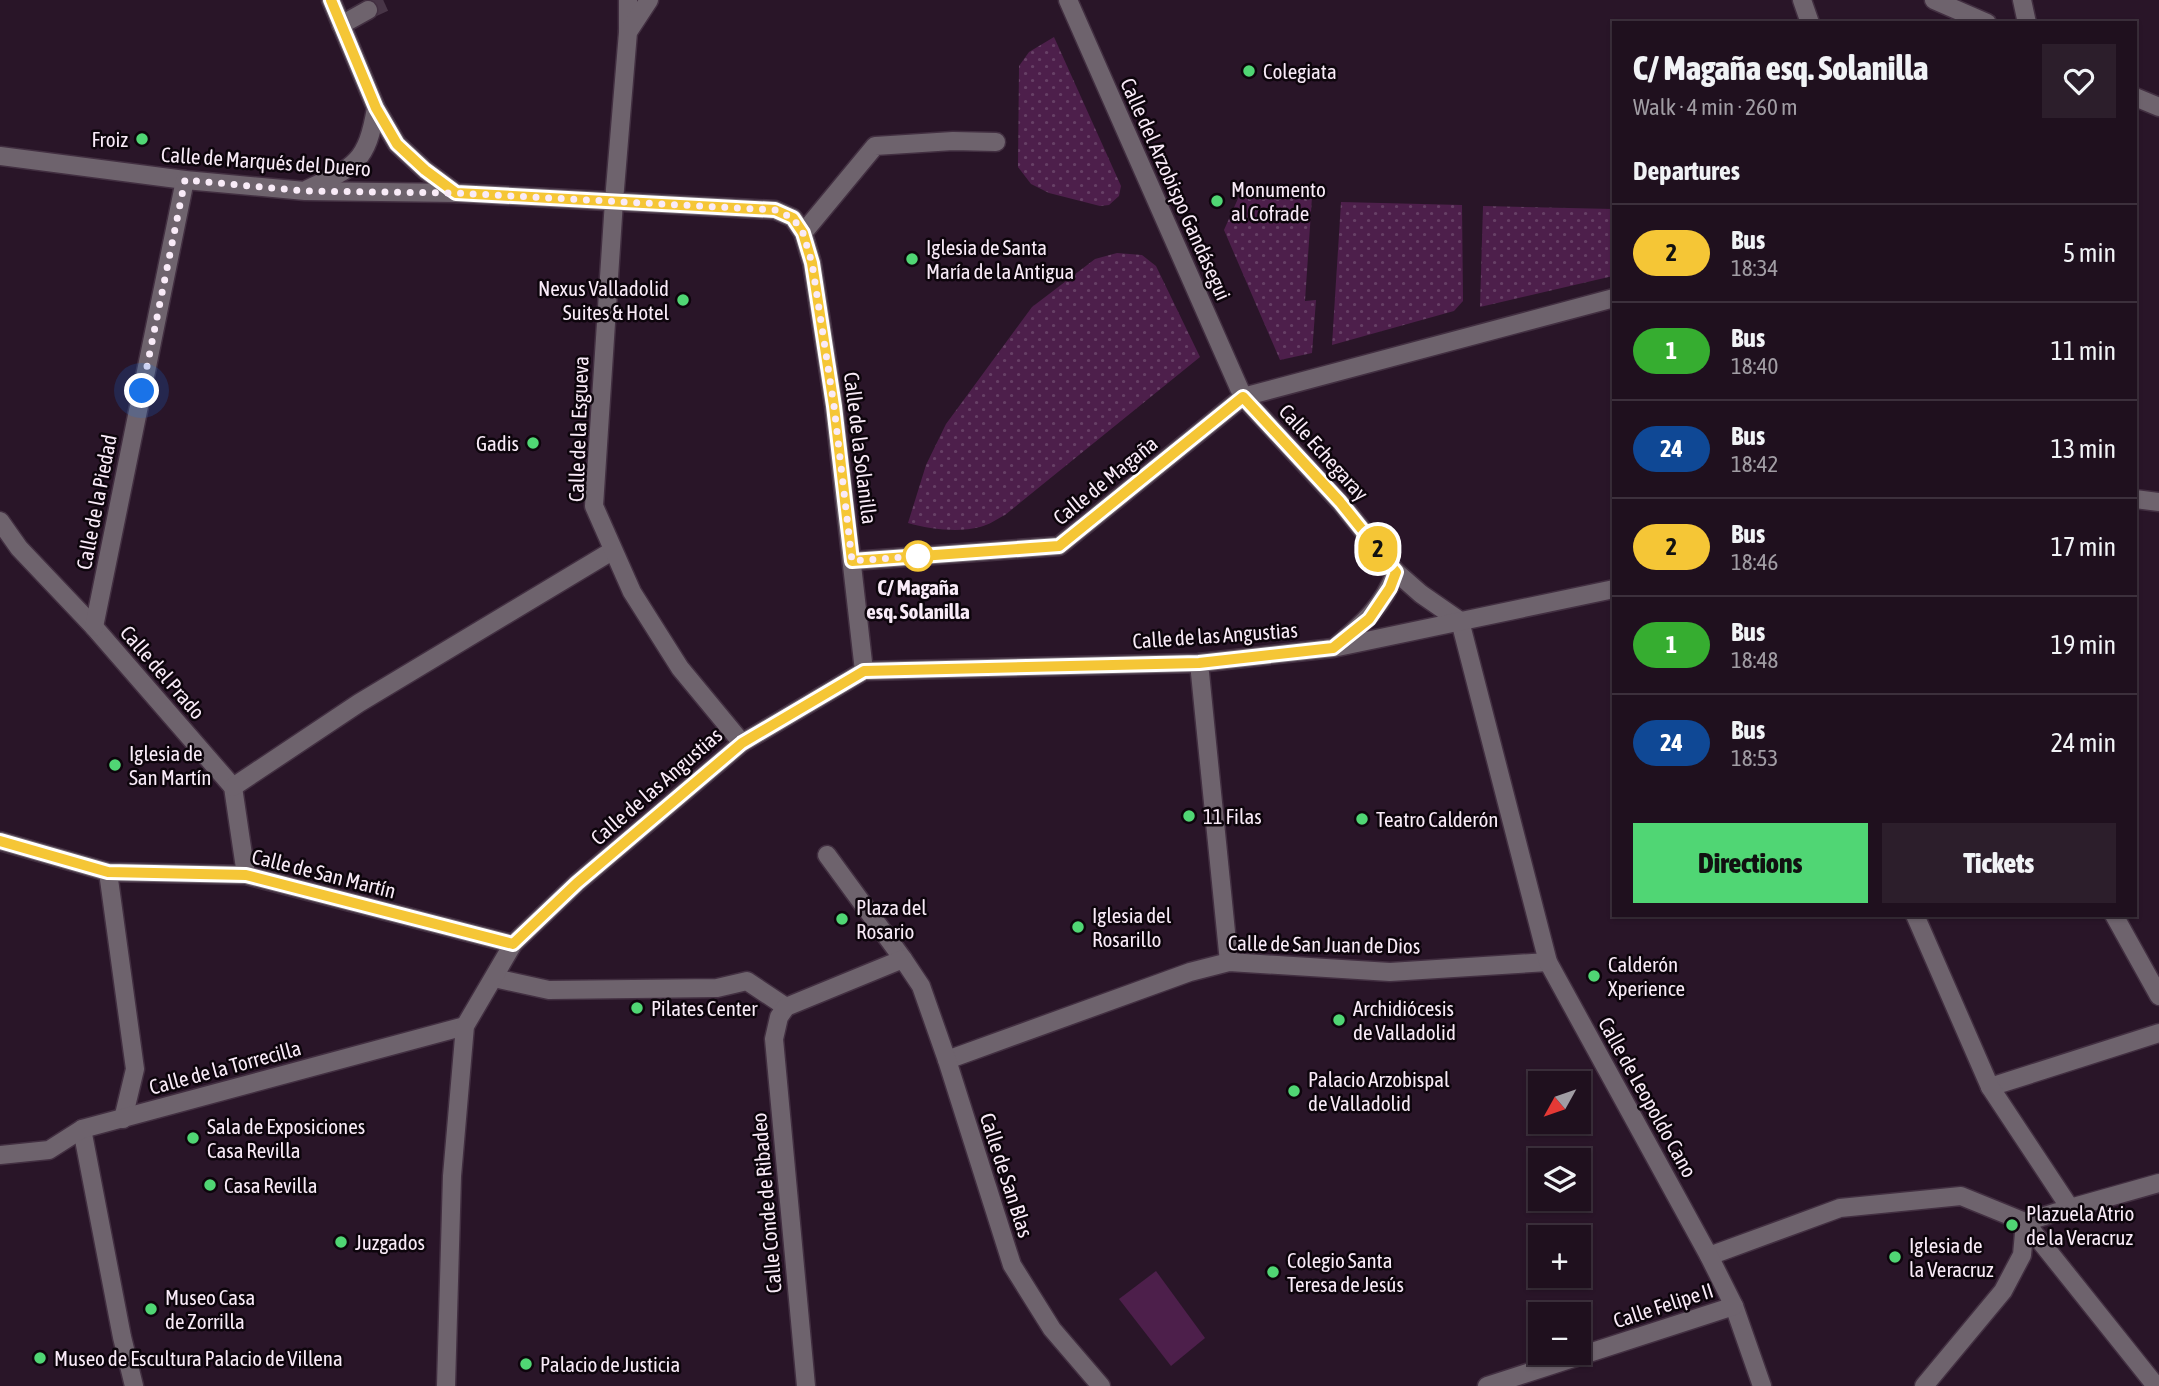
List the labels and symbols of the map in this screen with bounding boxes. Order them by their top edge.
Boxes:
place label: Colegiata [1263,59,1337,83]
marker: Colegiata [1241,63,1257,79]
street label: Calle del Arzobispo Gandásegui [1116,74,1236,304]
place label: Froiz [92,127,128,151]
marker: Froiz [134,131,150,147]
street label: Calle de Marqués del Duero [160,142,372,180]
place label: Monumento al Cofrade [1231,177,1326,225]
marker: Monumento al Cofrade [1209,193,1225,209]
place label: Iglesia de Santa María de la Antigua [926,235,1074,283]
marker: Iglesia de Santa María de la Antigua [904,251,920,267]
place label: Nexus Valladolid Suites & Hotel [538,276,669,324]
marker: Nexus Valladolid Suites & Hotel [675,292,691,308]
street label: Calle de la Esgueva [563,356,593,502]
street label: Calle de la Solanilla [840,371,882,525]
your location [124,373,159,408]
street label: Calle Echegaray [1274,399,1374,505]
place label: Gadis [476,431,519,455]
street label: Calle de Magaña [1048,431,1162,529]
street label: Calle de la Piedad [71,433,121,571]
marker: Gadis [525,435,541,451]
line badge: 2 [1355,526,1401,572]
marker: C/ Magaña esq. Solanilla [903,541,933,571]
place label: C/ Magaña esq. Solanilla [866,575,970,623]
street label: Calle de las Angustias [1132,617,1298,653]
street label: Calle del Prado [116,620,210,724]
street label: Calle de las Angustias [586,723,726,849]
place label: Iglesia de San Martín [129,741,212,789]
marker: Iglesia de San Martín [107,757,123,773]
place label: 11 Filas [1203,804,1262,828]
place label: Teatro Calderón [1376,807,1499,831]
marker: 11 Filas [1181,808,1197,824]
marker: Teatro Calderón [1354,811,1370,827]
street label: Calle de San Martín [250,844,398,902]
place label: Plaza del Rosario [856,895,927,943]
place label: Iglesia del Rosarillo [1092,903,1172,951]
marker: Plaza del Rosario [834,911,850,927]
marker: Iglesia del Rosarillo [1070,919,1086,935]
street label: Calle de San Juan de Dios [1228,930,1420,958]
place label: Calderón Xperience [1608,952,1685,1000]
marker: Calderón Xperience [1586,968,1602,984]
place label: Pilates Center [651,996,758,1020]
place label: Archidiócesis de Valladolid [1353,996,1456,1044]
marker: Pilates Center [629,1000,645,1016]
marker: Archidiócesis de Valladolid [1331,1012,1347,1028]
street label: Calle de Leopoldo Cano [1594,1013,1702,1181]
street label: Calle de la Torrecilla [146,1035,304,1099]
place label: Palacio Arzobispal de Valladolid [1308,1067,1450,1115]
north arrow [1528,1071,1591,1134]
marker: Palacio Arzobispal de Valladolid [1286,1083,1302,1099]
street label: Calle de San Blas [976,1110,1038,1240]
street label: Calle Conde de Ribadeo [746,1112,786,1294]
place label: Sala de Exposiciones Casa Revilla [207,1114,365,1162]
marker: Sala de Exposiciones Casa Revilla [185,1130,201,1146]
place label: Casa Revilla [224,1173,317,1197]
marker: Casa Revilla [202,1177,218,1193]
place label: Plazuela Atrio de la Veracruz [2026,1201,2134,1249]
marker: Plazuela Atrio de la Veracruz [2004,1217,2020,1233]
place label: Juzgados [355,1230,425,1254]
place label: Iglesia de la Veracruz [1909,1233,1994,1281]
marker: Juzgados [333,1234,349,1250]
place label: Colegio Santa Teresa de Jesús [1287,1248,1404,1296]
marker: Iglesia de la Veracruz [1887,1249,1903,1265]
marker: Colegio Santa Teresa de Jesús [1265,1264,1281,1280]
street label: Calle Felipe II [1610,1278,1716,1332]
place label: Museo Casa de Zorrilla [165,1285,255,1333]
marker: Museo Casa de Zorrilla [143,1301,159,1317]
place label: Museo de Escultura Palacio de Villena [54,1346,343,1370]
marker: Museo de Escultura Palacio de Villena [32,1350,48,1366]
place label: Palacio de Justicia [540,1352,680,1376]
marker: Palacio de Justicia [518,1356,534,1372]

